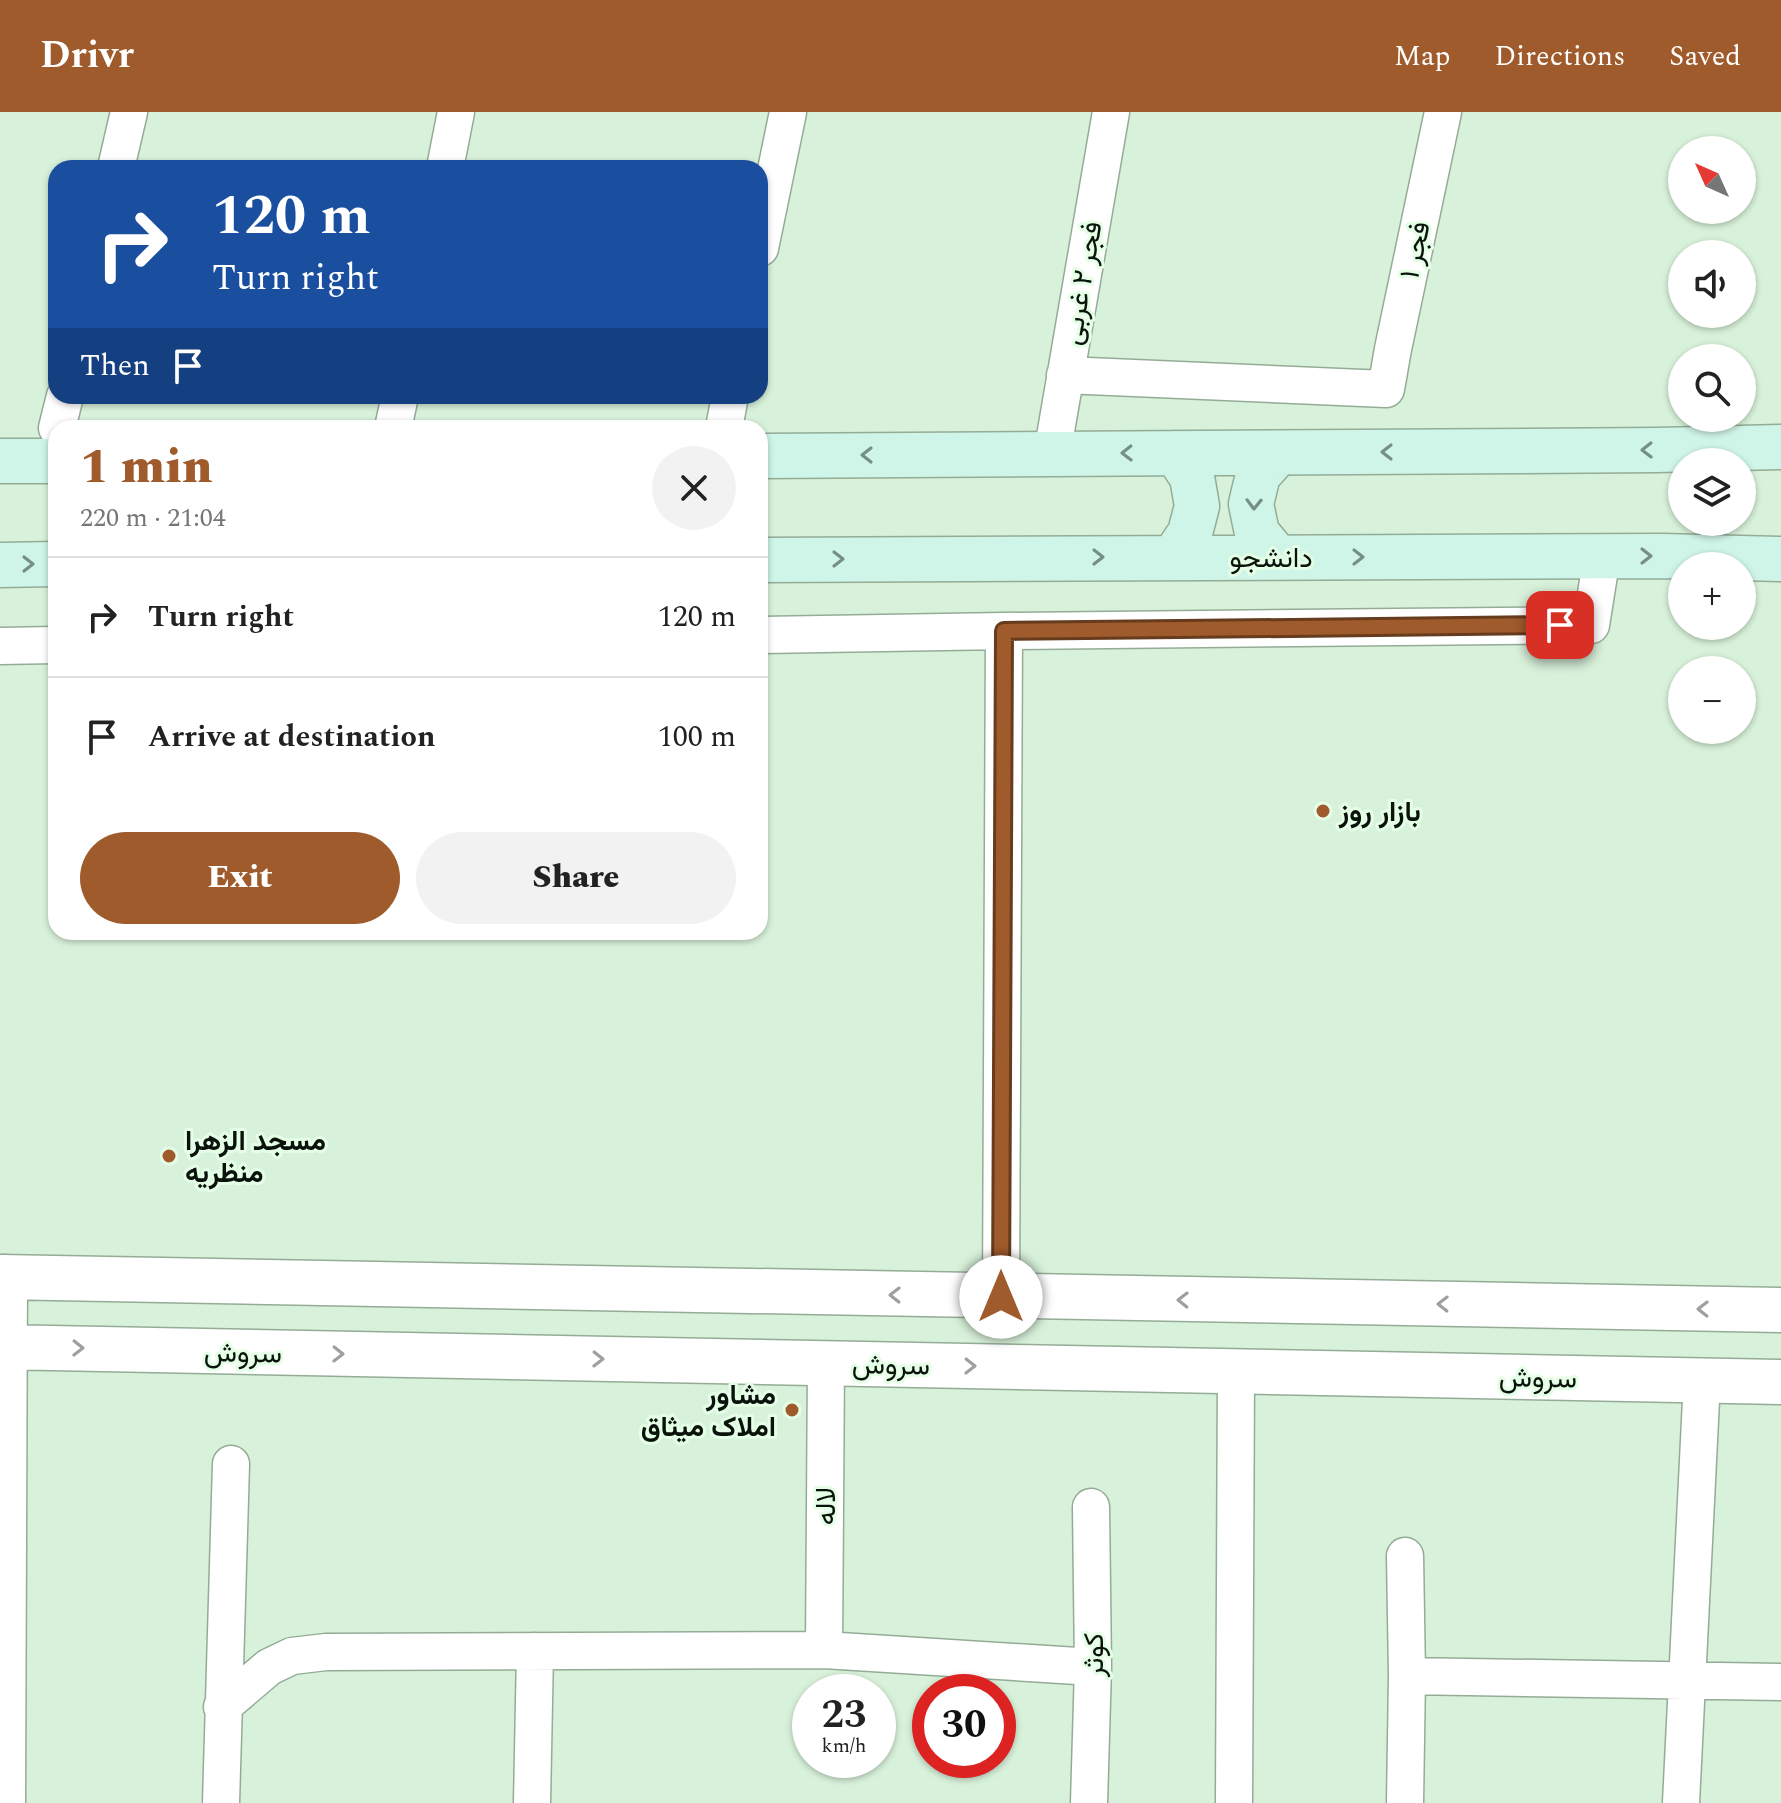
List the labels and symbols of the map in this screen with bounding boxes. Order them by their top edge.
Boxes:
north arrow [1668,136,1756,224]
street label: فجر ۲ غربی [1050,218,1115,349]
street label: فجر ۱ [1388,218,1443,283]
one-way arrow [1640,441,1653,459]
one-way arrow [1380,443,1393,461]
one-way arrow [1120,444,1133,462]
one-way arrow [860,446,873,464]
one-way arrow [1246,499,1263,511]
street label: دانشجو [1229,537,1313,580]
one-way arrow [1640,547,1653,565]
one-way arrow [1352,548,1365,565]
one-way arrow [1092,549,1105,566]
one-way arrow [832,550,845,568]
one-way arrow [22,556,35,573]
pin [1526,591,1594,659]
place label: بازار روز [1338,791,1421,834]
marker: بازار روز [1314,802,1332,820]
place label: مسجد الزهرا منظریه [185,1120,326,1195]
marker: مسجد الزهرا منظریه [160,1147,178,1165]
position arrow [959,1255,1043,1339]
one-way arrow [888,1286,901,1304]
one-way arrow [1176,1291,1189,1309]
one-way arrow [1436,1295,1449,1313]
one-way arrow [1696,1300,1709,1317]
street label: سروش [204,1331,282,1376]
one-way arrow [72,1340,85,1357]
street label: سروش [852,1343,930,1388]
one-way arrow [332,1345,345,1362]
one-way arrow [592,1350,605,1367]
street label: سروش [1499,1356,1577,1401]
one-way arrow [964,1357,977,1374]
place label: مشاور املاک میثاق [641,1374,776,1449]
marker: مشاور املاک میثاق [783,1401,801,1419]
street label: لاله [805,1487,848,1525]
street label: کوثر [1073,1633,1116,1678]
speed limit sign: 30 [912,1674,1016,1778]

